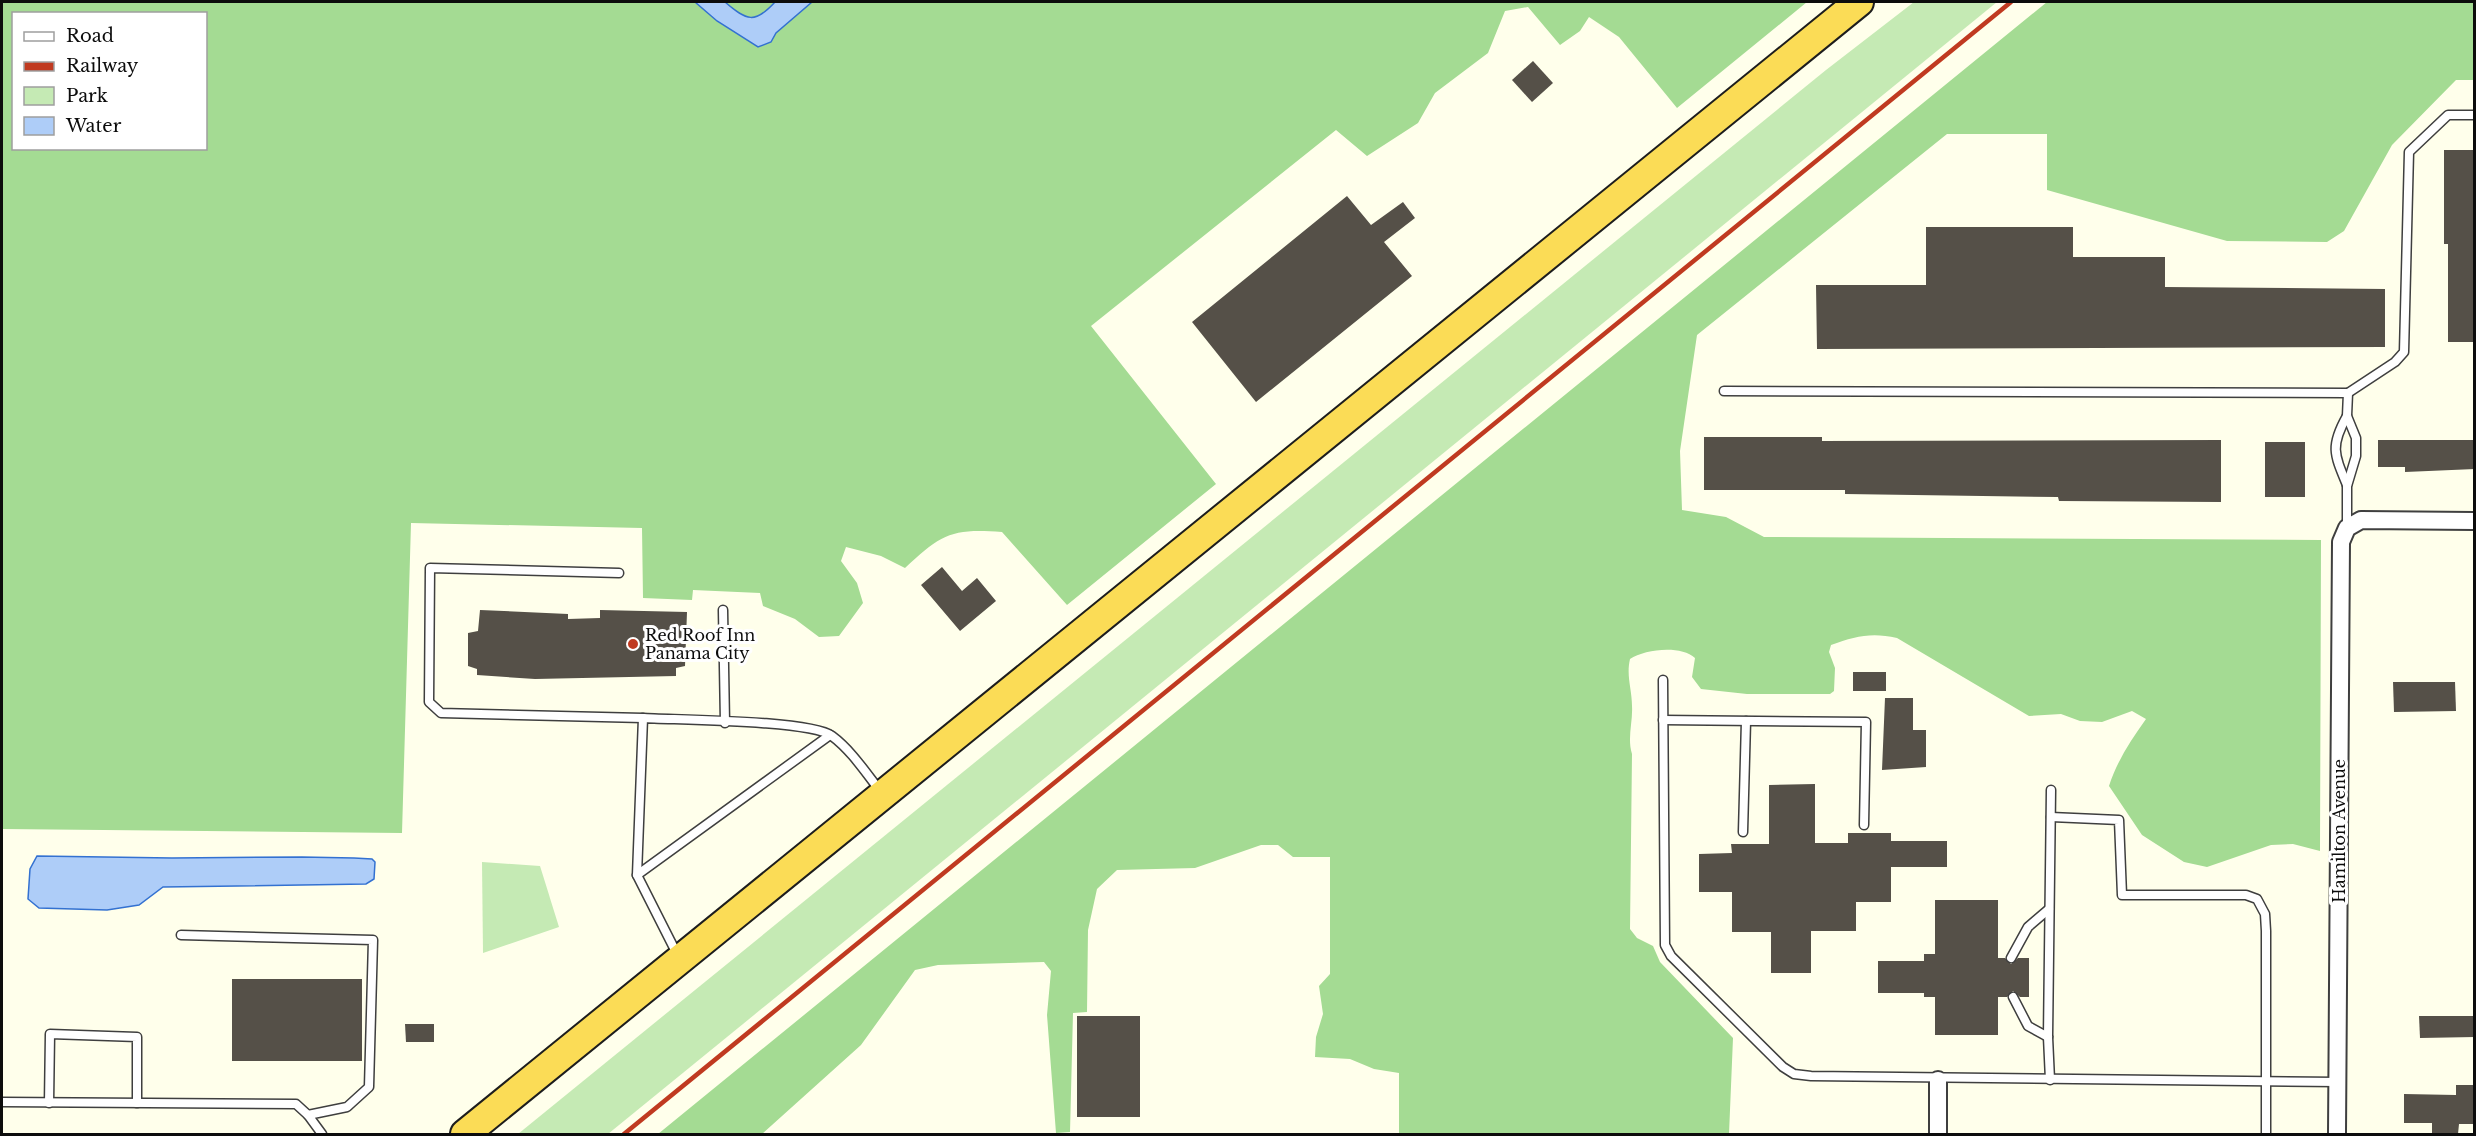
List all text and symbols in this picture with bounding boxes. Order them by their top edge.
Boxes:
legend [12,12,207,150]
text: Road [66,25,114,47]
text: Railway [66,55,139,77]
text: Park [66,85,108,107]
text: Water [65,115,122,137]
place label: Red Roof Inn Panama City [645,625,755,663]
marker: Red Roof Inn Panama City [626,637,640,651]
street label: Hamilton Avenue [2329,759,2349,903]

